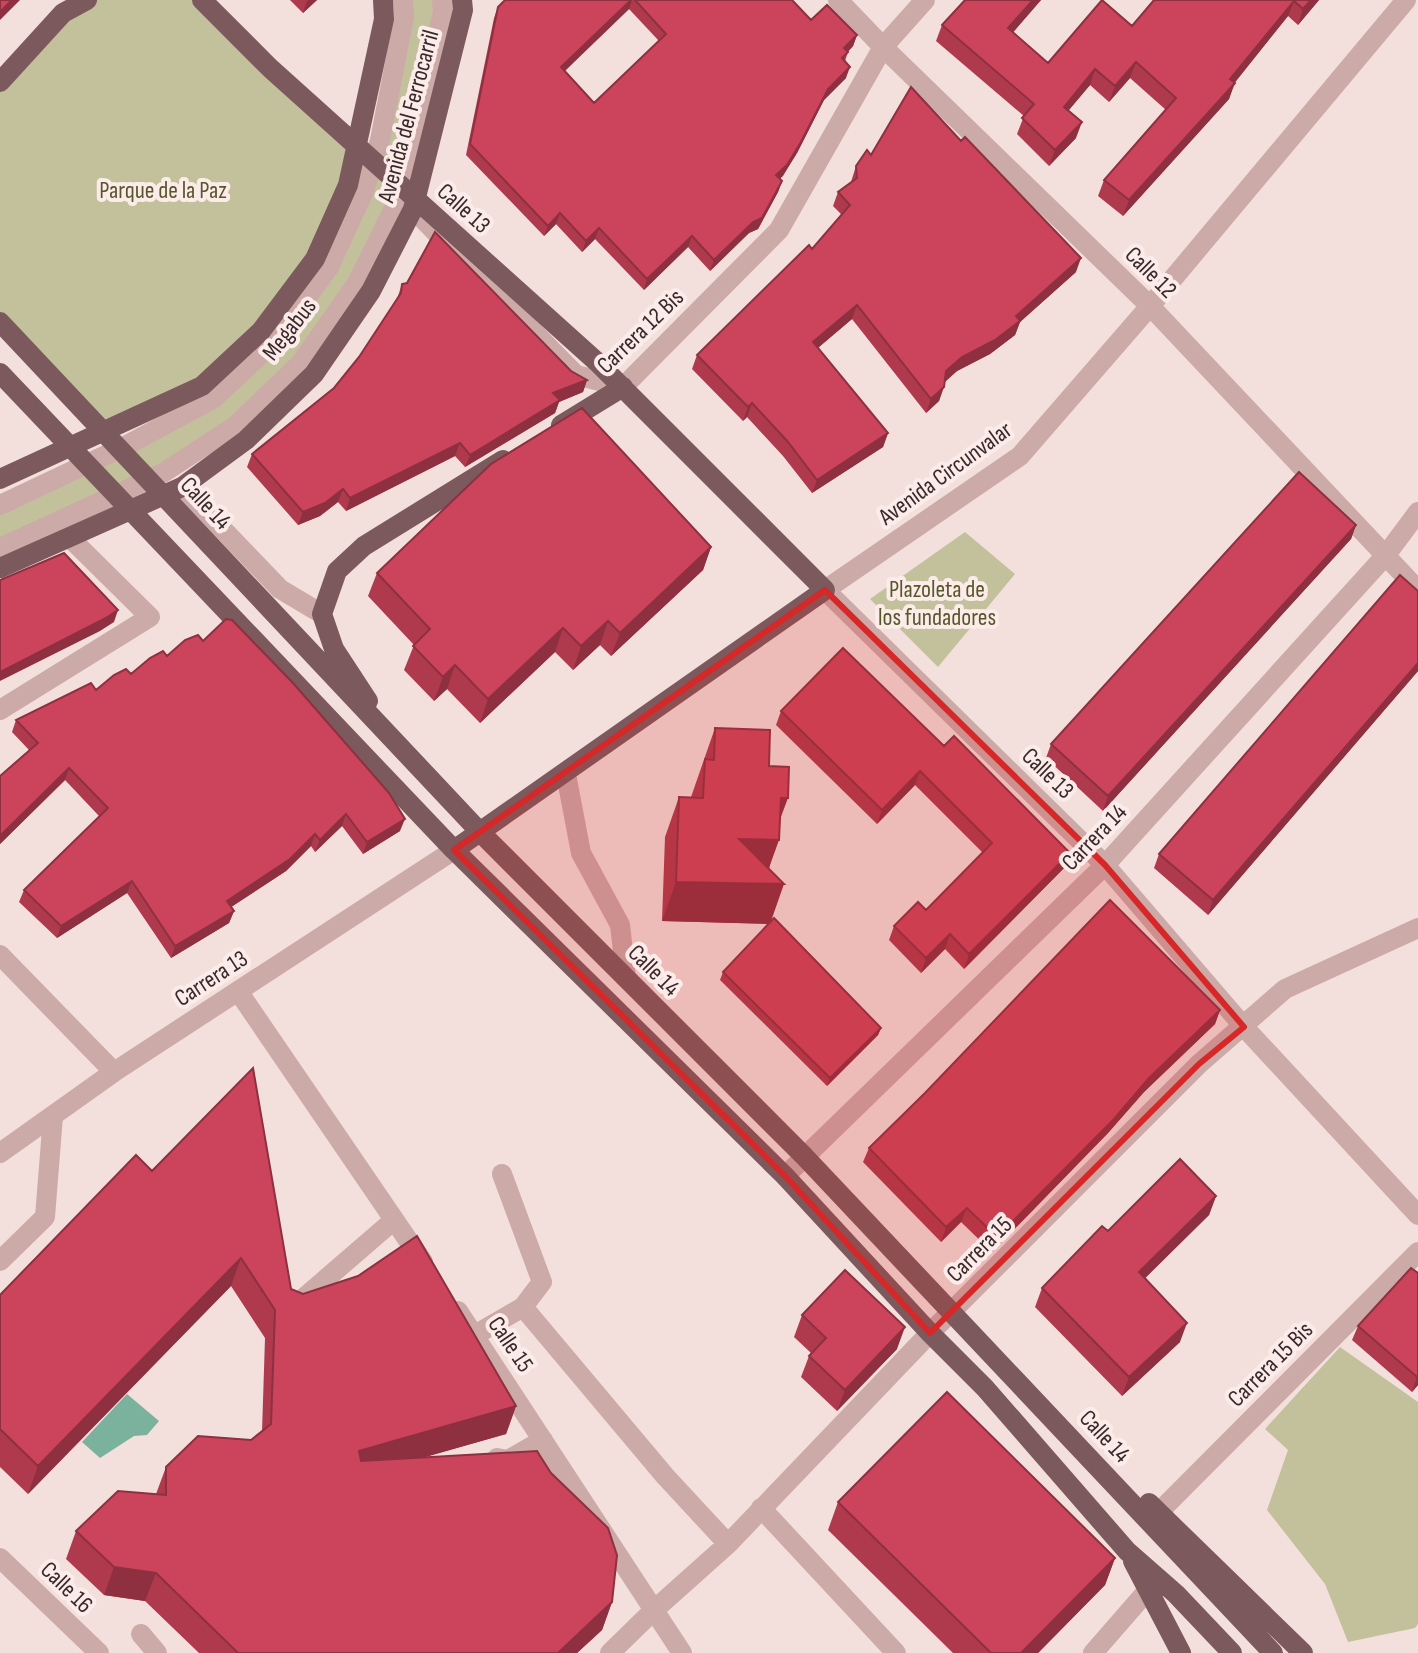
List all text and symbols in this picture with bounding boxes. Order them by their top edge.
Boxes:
street label: Avenida del Ferrocarril [371,27,445,207]
park label: Parque de la Paz [99,176,227,205]
street label: Calle 13 [431,177,496,240]
street label: Calle 12 [1119,240,1183,304]
street label: Carrera 12 Bis [591,283,690,380]
street label: Megabus [256,292,323,366]
street label: Avenida Circunvalar [872,415,1018,532]
street label: Calle 14 [174,471,237,536]
park label: Plazoleta de los fundadores [878,575,996,632]
street label: Calle 13 [1016,742,1080,805]
street label: Carrera 14 [1056,798,1133,877]
street label: Calle 14 [622,938,686,1002]
street label: Carrera 13 [169,944,253,1013]
street label: Carrera 15 [940,1210,1018,1288]
street label: Calle 15 [482,1311,540,1378]
street label: Carrera 15 Bis [1222,1316,1319,1413]
street label: Calle 14 [1073,1404,1136,1469]
street label: Calle 16 [34,1555,99,1619]

